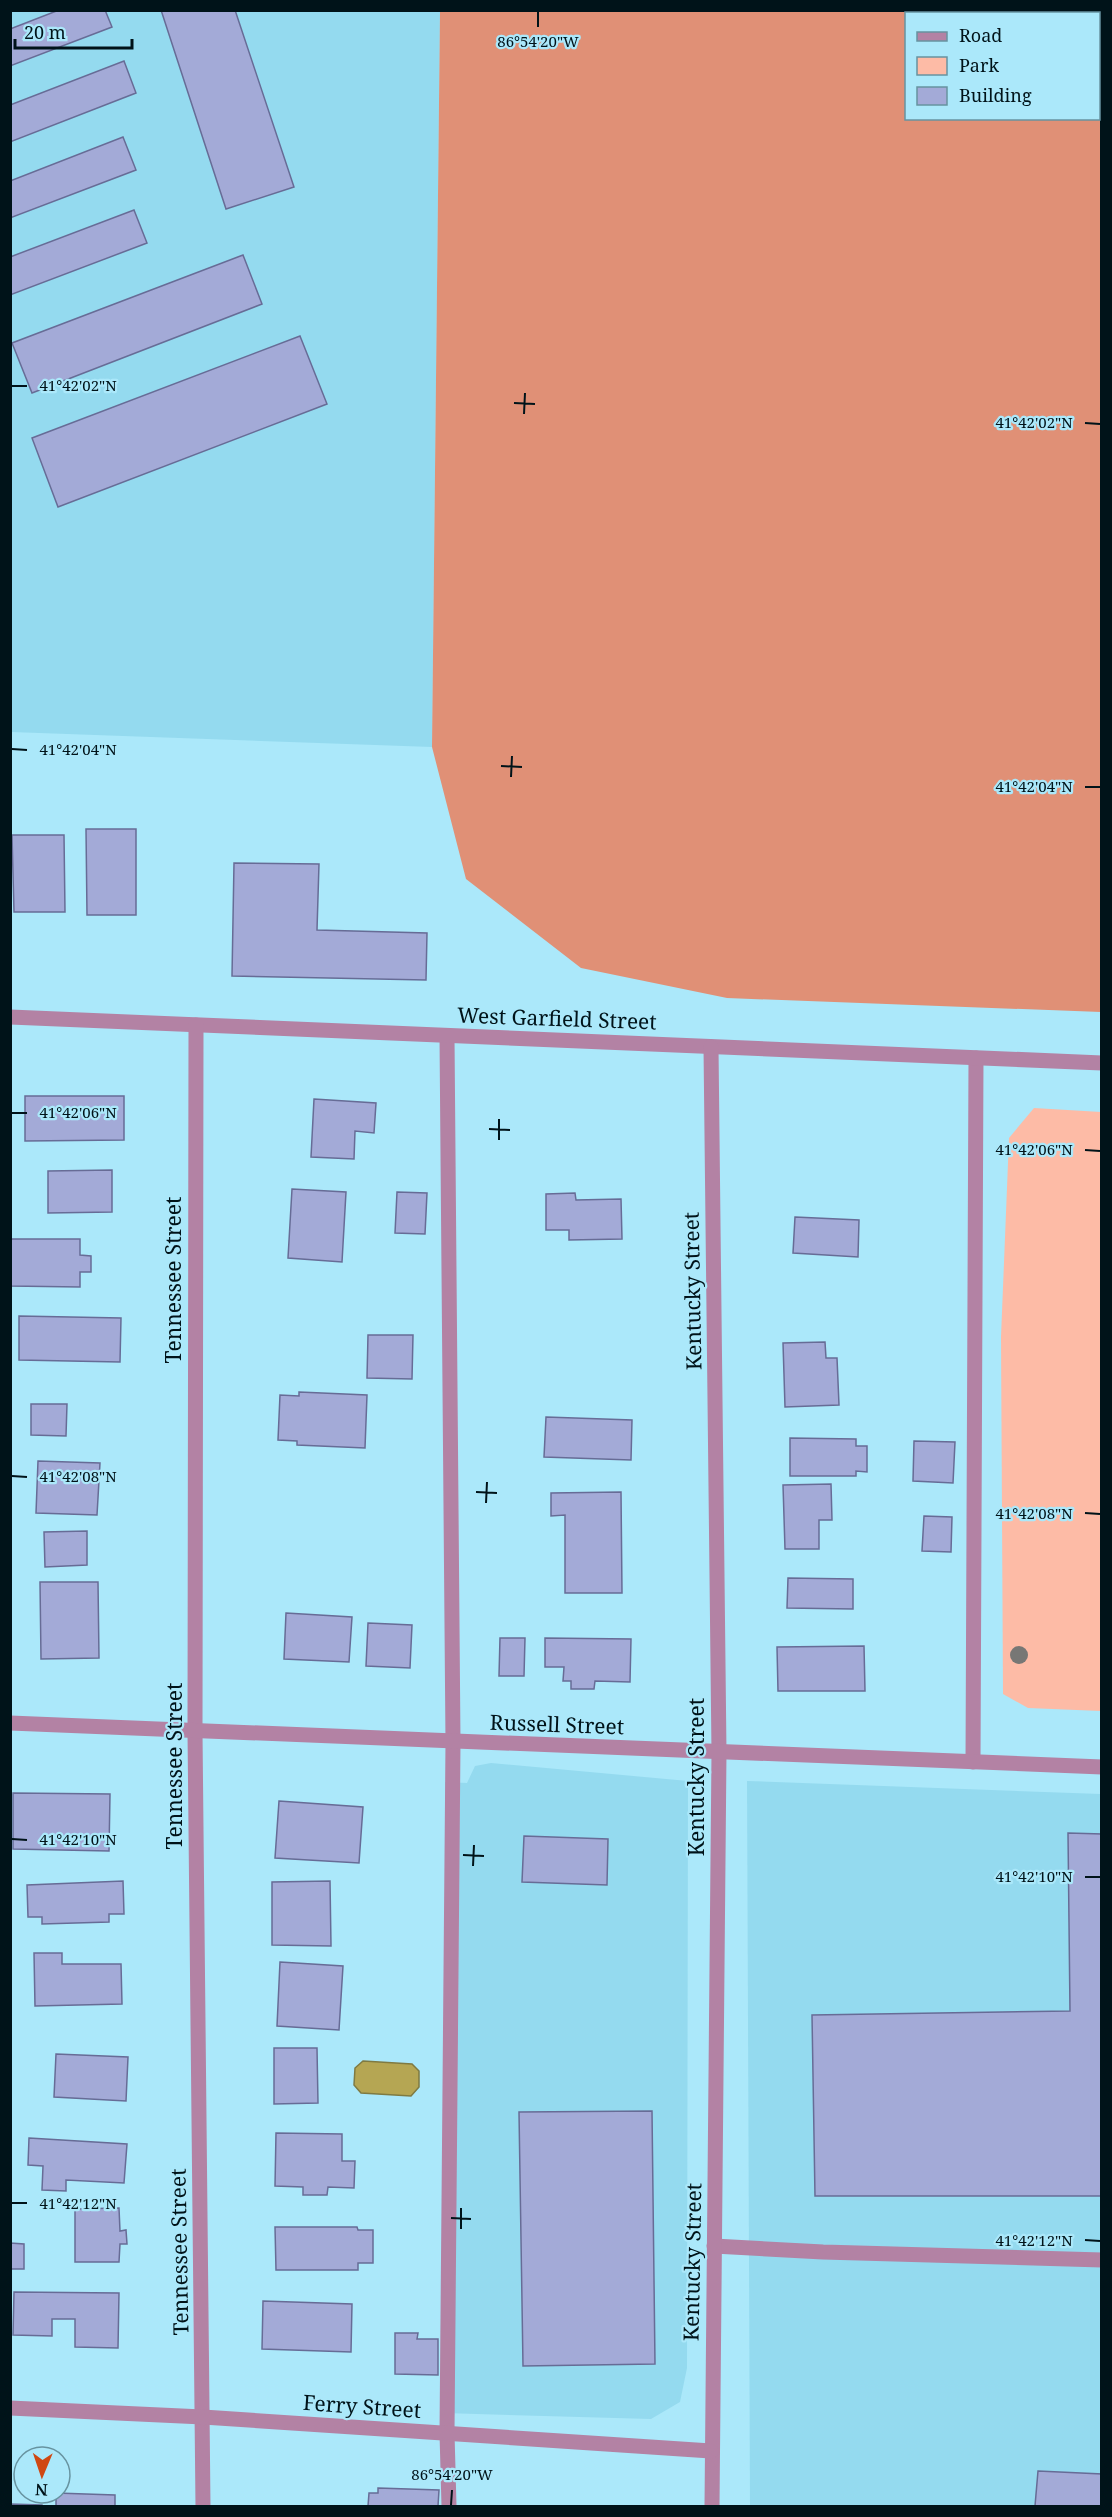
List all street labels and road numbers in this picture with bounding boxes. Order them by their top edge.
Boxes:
street label: West Garfield Street [457,1001,657,1035]
street label: Tennessee Street [159,1197,187,1363]
street label: Kentucky Street [677,1212,707,1370]
street label: Tennessee Street [160,1683,188,1849]
street label: Kentucky Street [682,1698,710,1856]
street label: Russell Street [489,1708,625,1740]
street label: Tennessee Street [164,2168,194,2336]
street label: Kentucky Street [677,2183,707,2341]
street label: Ferry Street [302,2388,422,2424]

